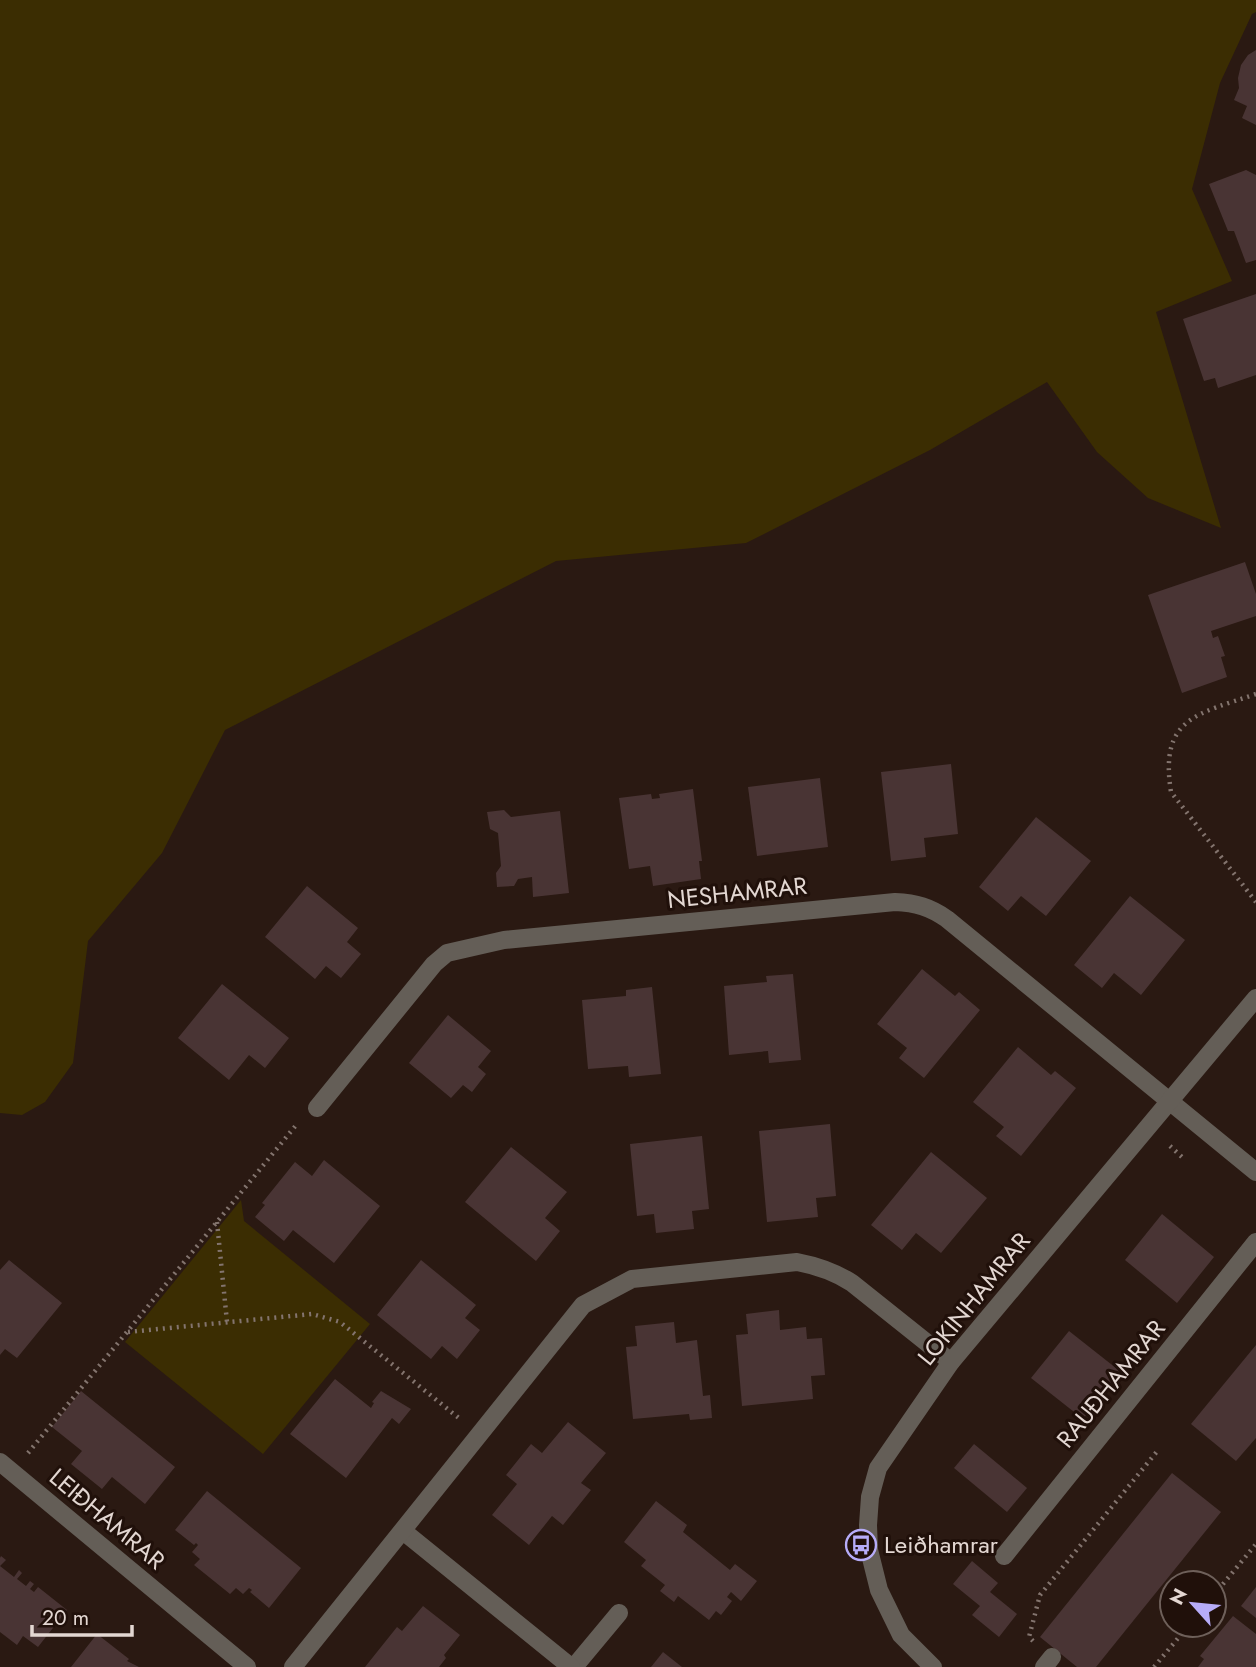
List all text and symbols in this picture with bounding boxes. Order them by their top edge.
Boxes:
street label: NESHAMRAR [665,868,809,917]
street label: LOKINHAMRAR [909,1224,1039,1373]
street label: RAUÐHAMRAR [1048,1312,1174,1455]
street label: LEIÐHAMRAR [42,1460,173,1578]
place label: Leiðhamrar [884,1527,999,1562]
bus stop icon: Leiðhamrar [844,1528,878,1562]
north arrow [1158,1569,1228,1639]
text: N [1163,1584,1194,1609]
scale bar [32,1594,131,1638]
text: 20 m [42,1603,89,1633]

